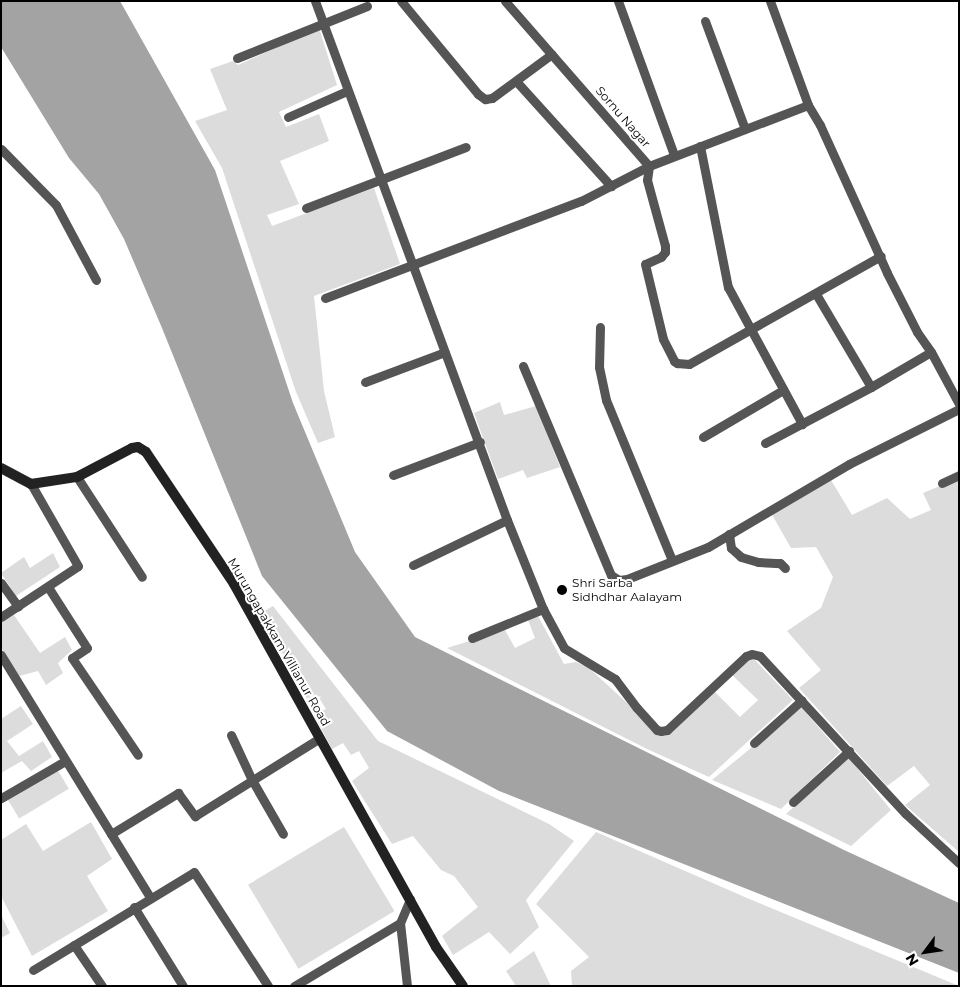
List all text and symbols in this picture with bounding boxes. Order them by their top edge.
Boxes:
street label: Sornu Nagar [593,84,653,150]
street label: Murungapakkam Villianur Road [225,555,333,729]
place label: Shri Sarba Sidhdhar Aalayam [572,576,682,604]
marker: Shri Sarba Sidhdhar Aalayam [556,584,568,596]
north arrow [900,927,950,977]
text: N [902,950,923,969]

